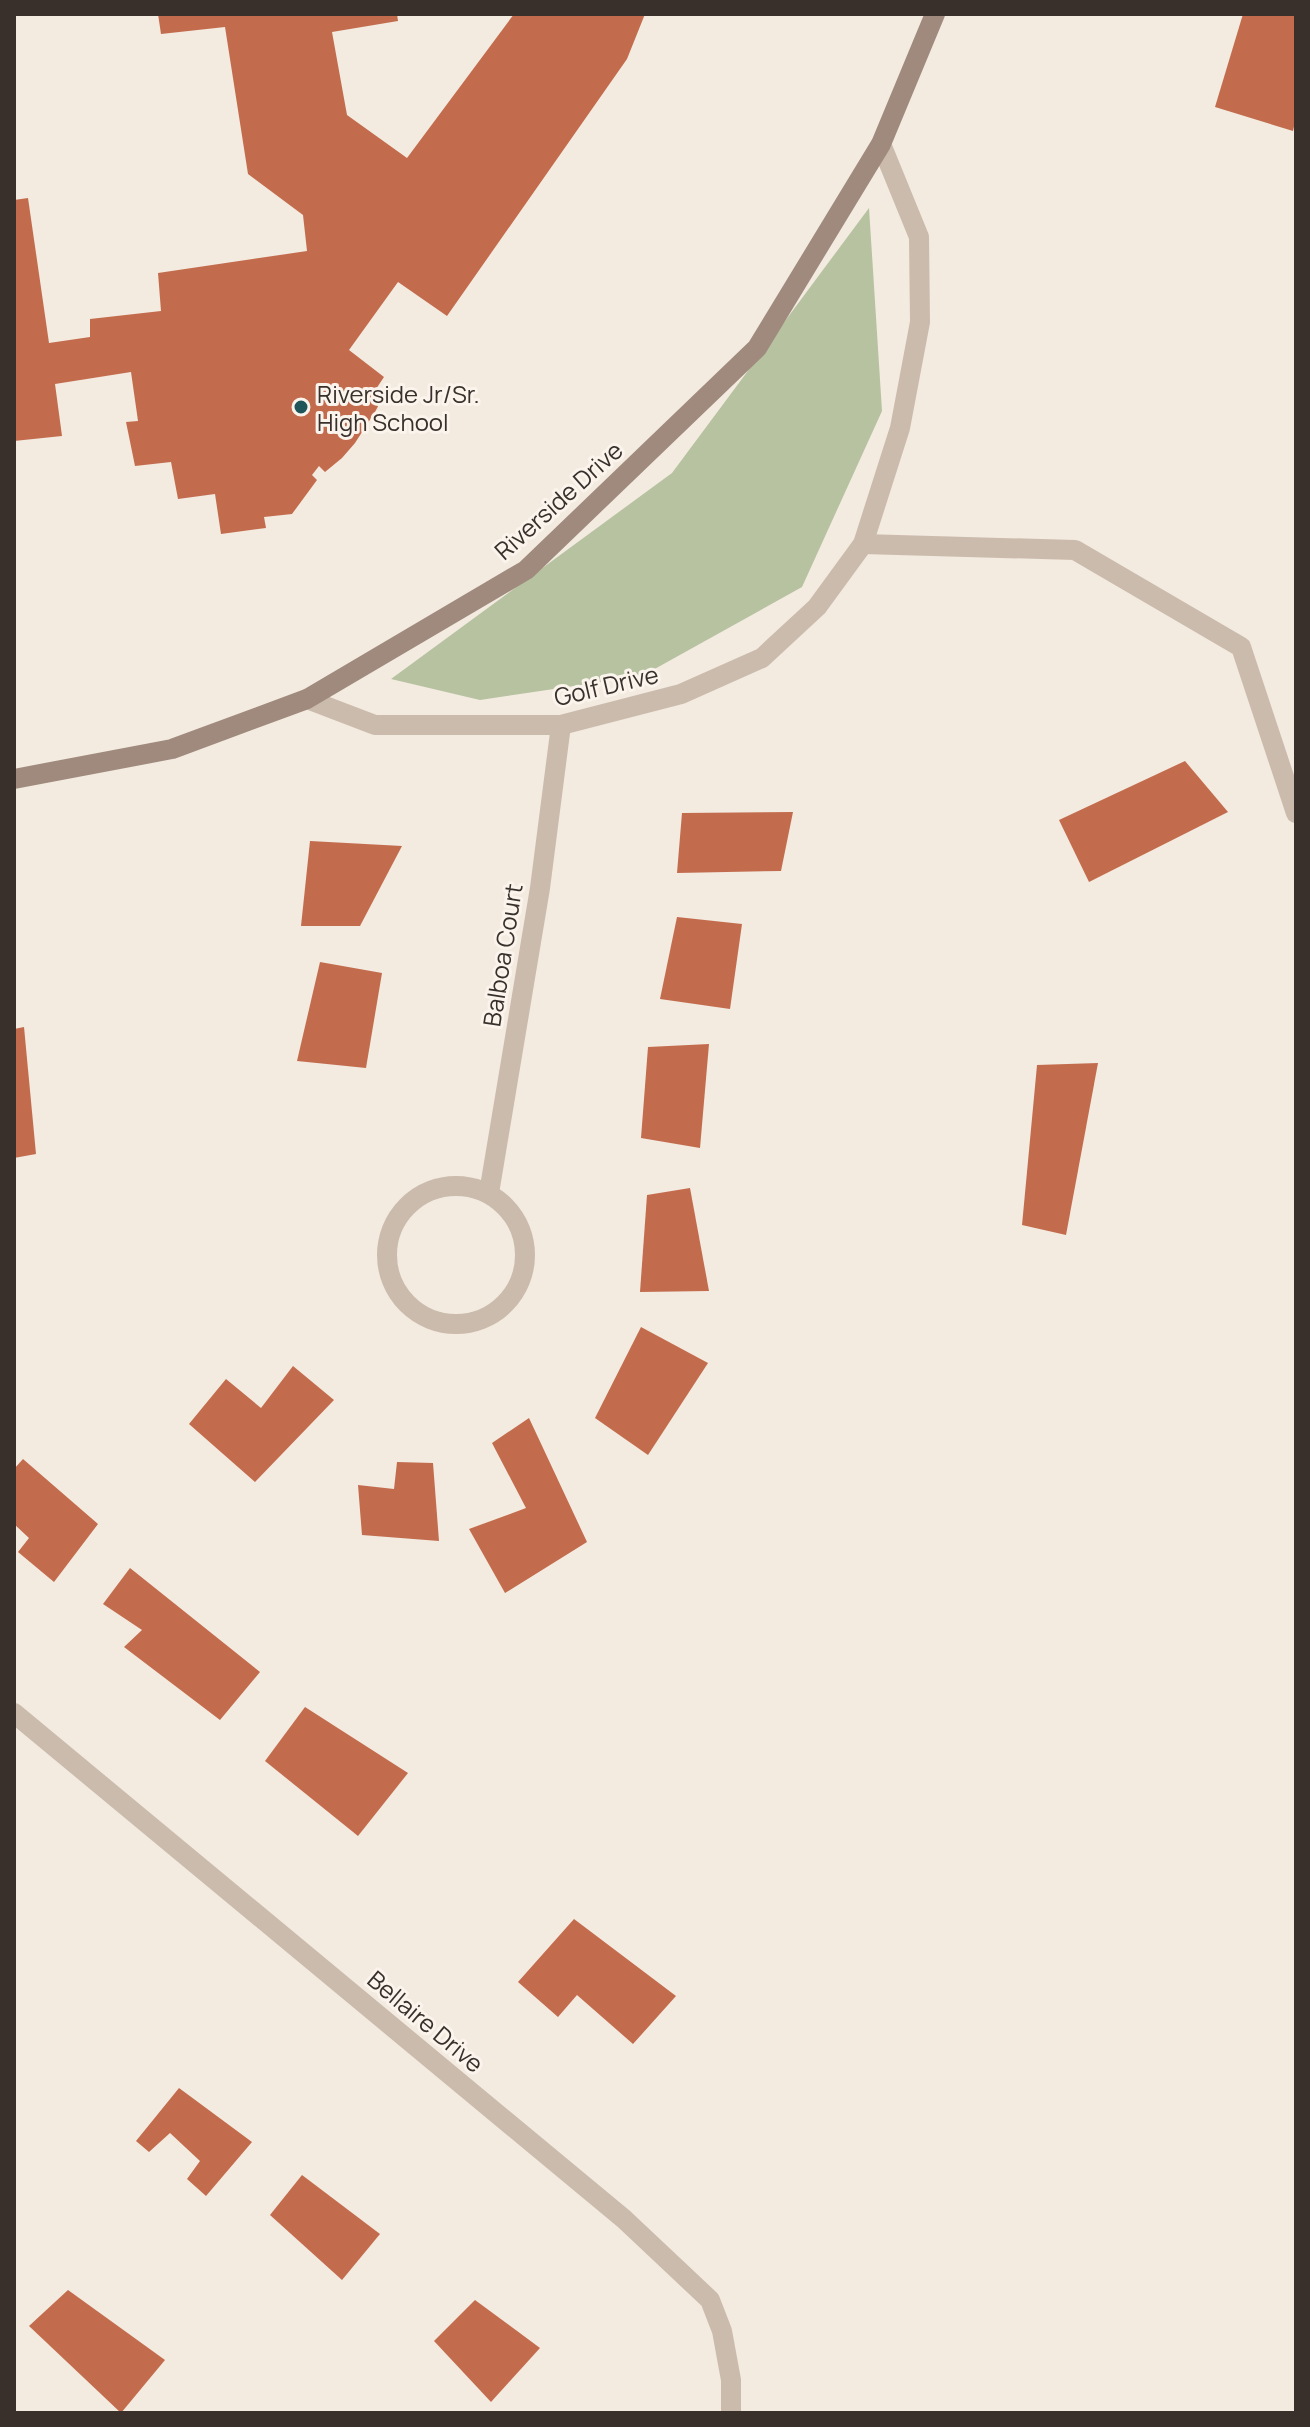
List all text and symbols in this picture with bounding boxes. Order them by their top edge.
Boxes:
place label: Riverside Jr/Sr. High School [317,377,480,438]
marker: Riverside Jr/Sr. High School [292,398,310,416]
street label: Riverside Drive [487,434,629,566]
street label: Golf Drive [551,657,661,713]
street label: Balboa Court [474,881,530,1029]
street label: Bellaire Drive [361,1963,491,2079]

